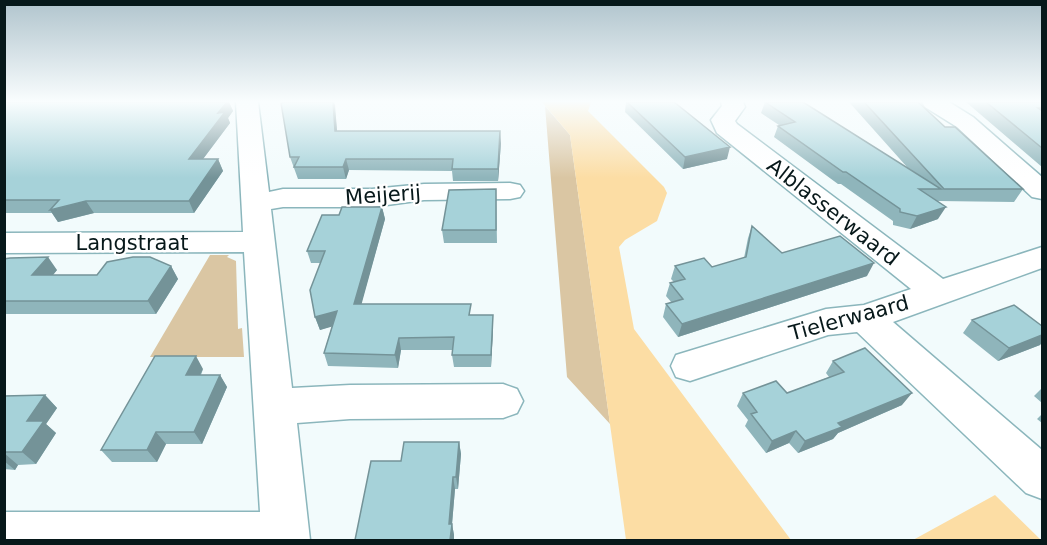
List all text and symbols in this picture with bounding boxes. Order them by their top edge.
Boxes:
street label: Alblasserwaard [762,153,904,271]
street label: Meijerij [344,180,422,210]
street label: Langstraat [76,231,189,255]
street label: Tielerwaard [786,291,911,346]

